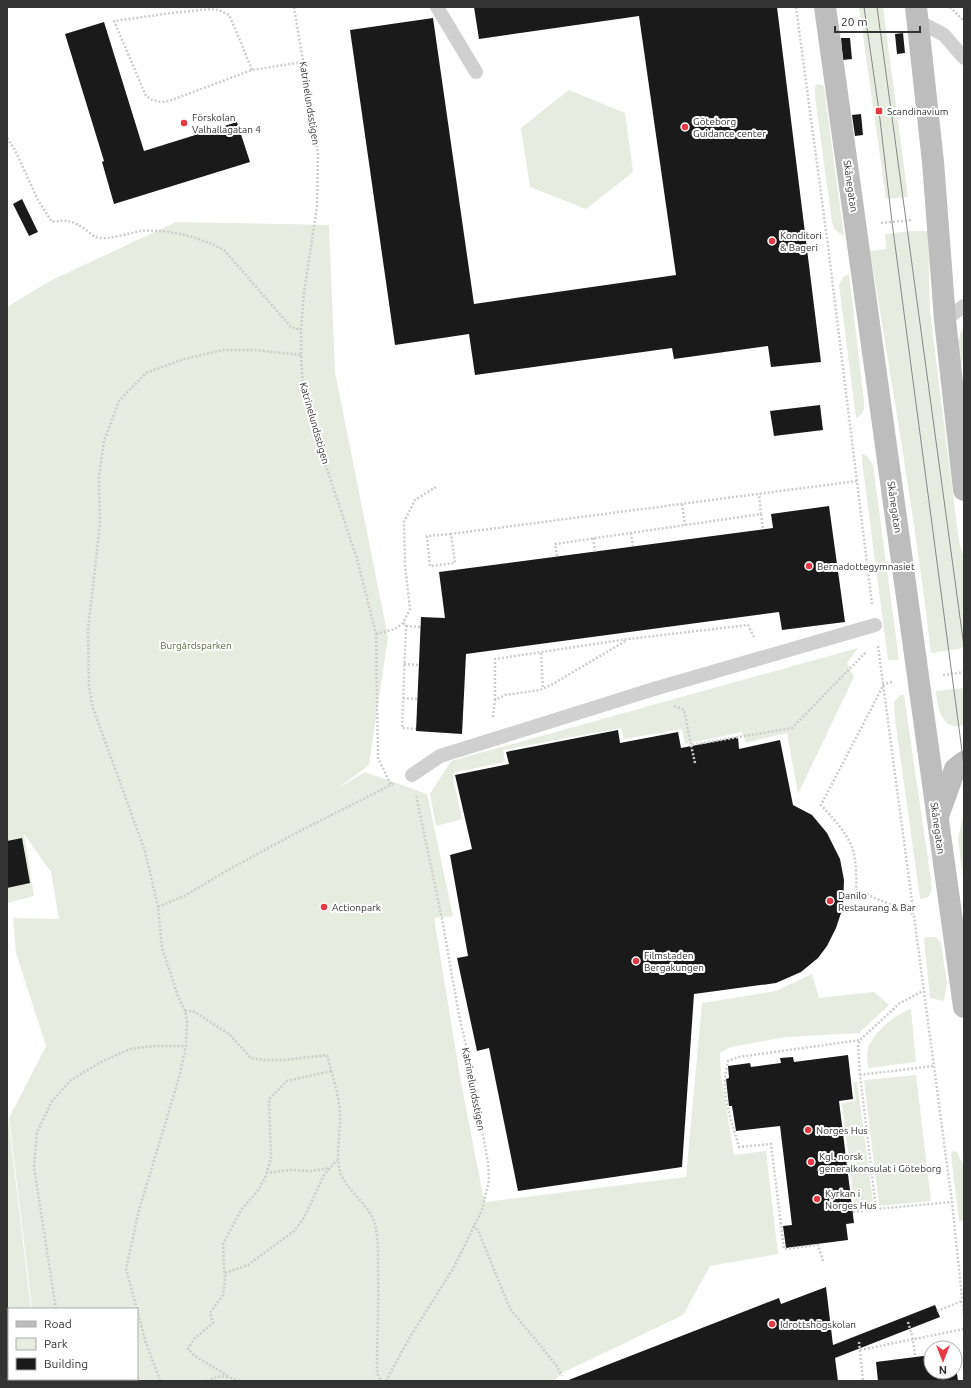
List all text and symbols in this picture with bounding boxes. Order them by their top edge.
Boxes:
scale bar [835,8,920,34]
text: 20 m [841,15,868,28]
street label: Katrinelundsstigen [297,60,322,146]
marker: Scandinavium [874,106,884,116]
place label: Scandinavium [887,106,948,117]
place label: Förskolan Valhallagatan 4 [192,112,261,135]
place label: Göteborg Guidance center [693,116,766,139]
marker: Förskolan Valhallagatan 4 [179,118,189,128]
marker: Göteborg Guidance center [680,122,690,132]
street label: Skånegatan [841,159,860,213]
place label: Konditori & Bageri [780,230,822,253]
marker: Konditori & Bageri [767,236,777,246]
street label: Katrinelundsstigen [298,381,331,465]
street label: Skånegatan [885,480,904,534]
marker: Bernadottegymnasiet [804,561,814,571]
place label: Bernadottegymnasiet [817,561,915,572]
park label: Burgårdsparken [160,640,232,651]
street label: Skånegatan [928,801,947,855]
place label: Danilo Restaurang & Bar [838,890,916,913]
marker: Danilo Restaurang & Bar [825,896,835,906]
marker: Actionpark [319,902,329,912]
place label: Actionpark [332,902,381,913]
place label: Filmstaden Bergakungen [644,950,704,973]
marker: Filmstaden Bergakungen [631,956,641,966]
street label: Katrinelundsstigen [460,1047,487,1132]
marker: Norges Hus [803,1125,813,1135]
place label: Norges Hus [816,1125,868,1136]
place label: Kgl. norsk generalkonsulat i Göteborg [819,1151,941,1174]
marker: Kgl. norsk generalkonsulat i Göteborg [806,1157,816,1167]
place label: Kyrkan i Norges Hus [825,1188,877,1211]
marker: Kyrkan i Norges Hus [812,1194,822,1204]
legend [8,1308,138,1380]
text: Road [44,1317,72,1330]
marker: Idrottshögskolan [767,1319,777,1329]
place label: Idrottshögskolan [780,1319,856,1330]
text: Park [44,1337,68,1350]
north arrow [923,1340,963,1380]
text: Building [44,1357,88,1370]
text: N [939,1364,947,1376]

